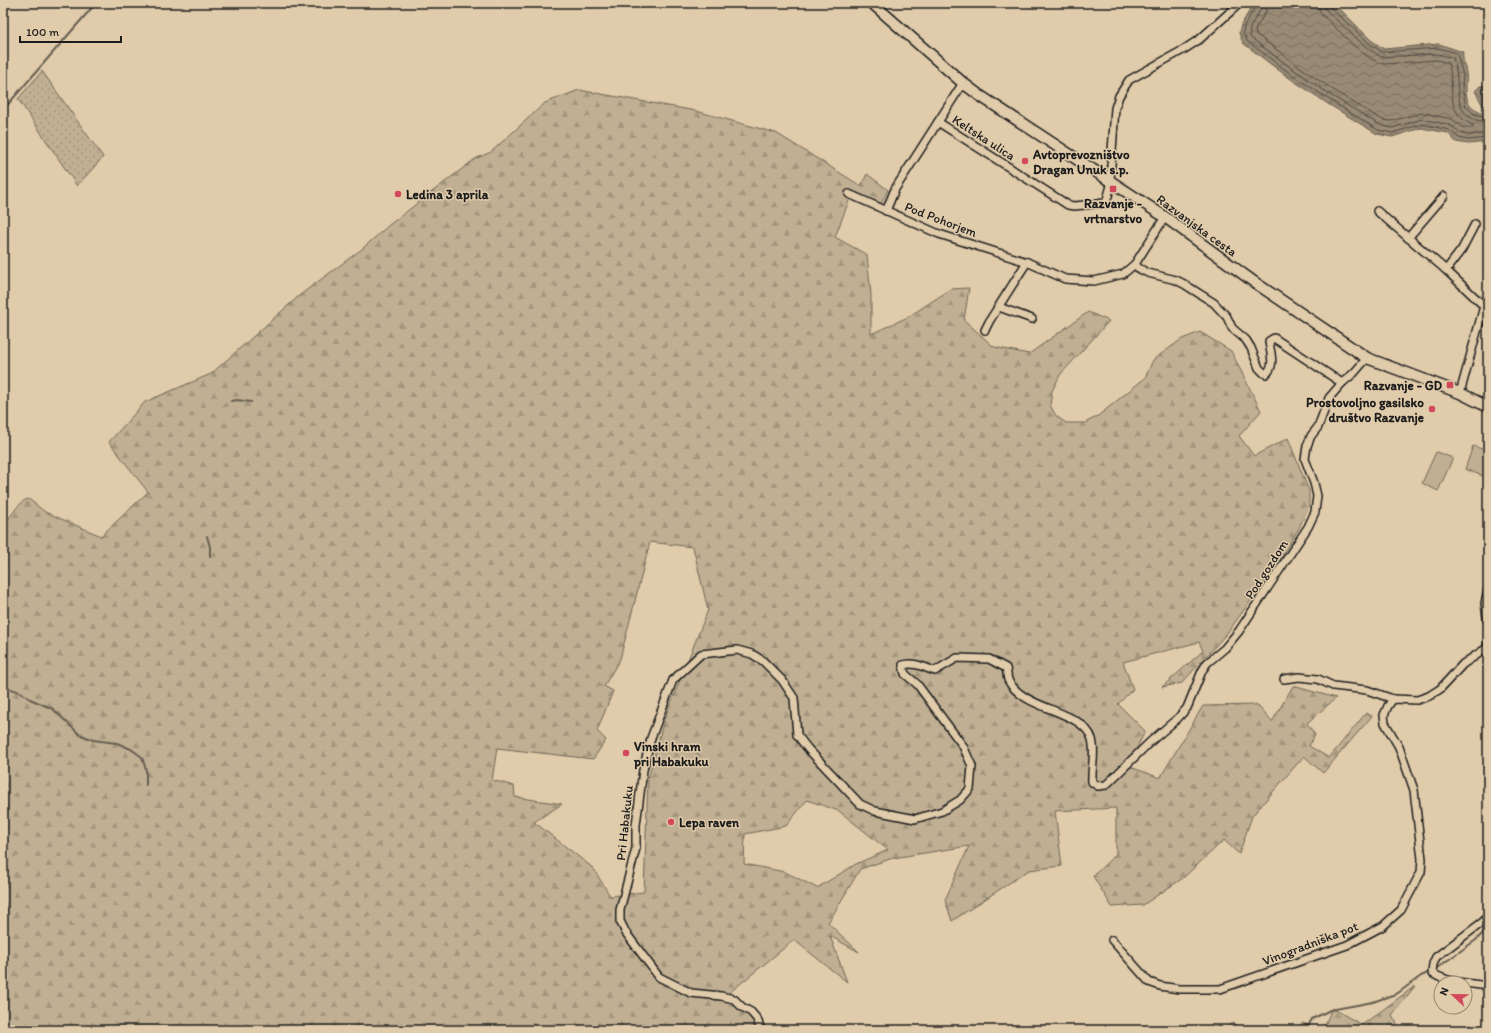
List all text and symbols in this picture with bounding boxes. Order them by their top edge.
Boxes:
scale bar [20,18,121,44]
text: 100 m [26,25,59,39]
street label: Keltska ulica [950,112,1018,164]
place label: Avtoprevozništvo Dragan Unuk s.p. [1032,147,1130,178]
marker: Avtoprevozništvo Dragan Unuk s.p. [1020,156,1030,166]
marker: Razvanje - vrtnarstvo [1108,184,1118,194]
place label: Ledina 3 aprila [406,187,489,203]
marker: Ledina 3 aprila [393,189,403,199]
street label: Razvanjska cesta [1154,191,1240,260]
place label: Razvanje - vrtnarstvo [1084,196,1143,226]
street label: Pod Pohorjem [903,199,980,240]
place label: Razvanje - GD [1364,378,1443,394]
marker: Razvanje - GD [1445,380,1455,390]
place label: Prostovoljno gasilsko društvo Razvanje [1306,395,1424,426]
marker: Prostovoljno gasilsko društvo Razvanje [1427,404,1437,414]
street label: Pod gozdom [1242,537,1291,602]
place label: Vinski hram pri Habakuku [633,739,710,770]
marker: Vinski hram pri Habakuku [621,748,631,758]
street label: Pri Habakuku [613,785,636,861]
place label: Lepa raven [679,815,740,831]
marker: Lepa raven [666,817,676,827]
street label: Vinogradniška pot [1260,918,1360,969]
north arrow [1433,975,1473,1015]
text: N [1437,986,1452,997]

